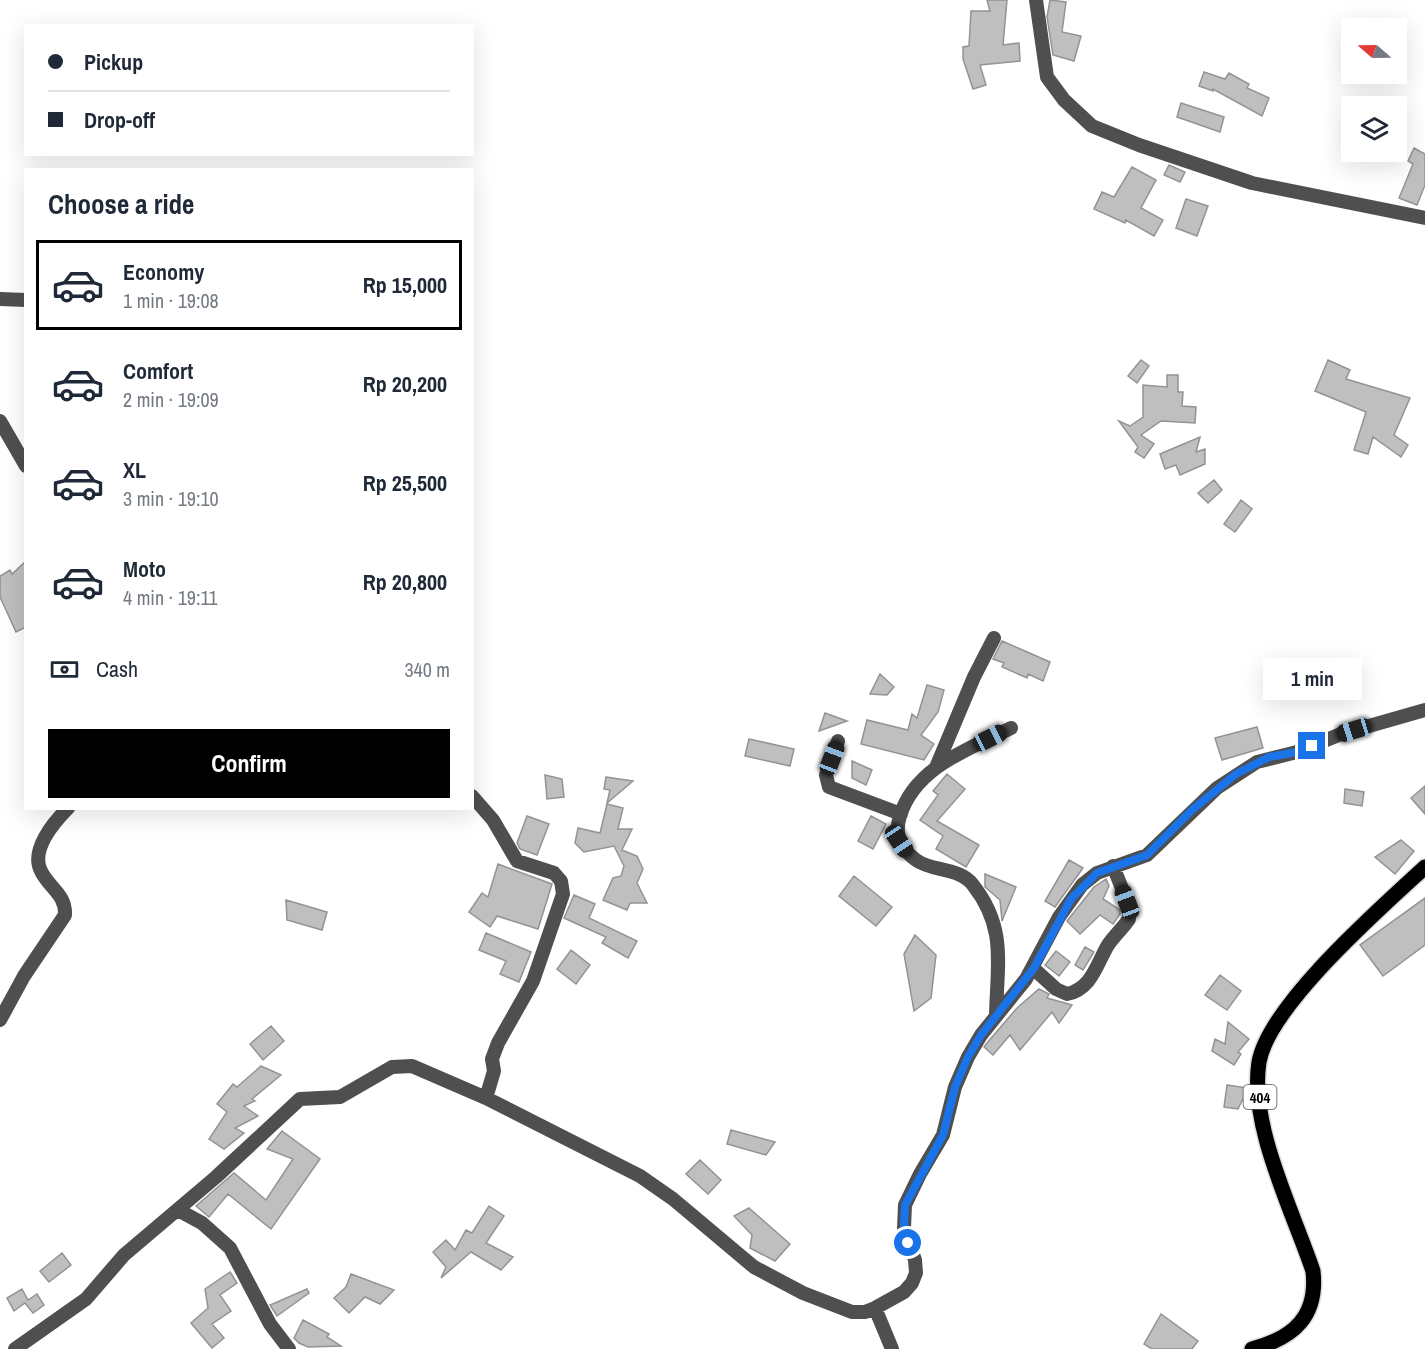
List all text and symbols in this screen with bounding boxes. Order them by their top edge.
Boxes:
north arrow [1341,18,1407,84]
map controls [1341,18,1407,162]
text: Pickup [84,47,143,77]
button: layers [1341,96,1407,162]
text: Drop-off [84,105,155,135]
text: Choose a ride [48,186,194,222]
text: Economy [123,257,204,287]
icon: car [51,258,105,312]
text: Rp 15,000 [363,270,447,300]
text: 1 min · 19:08 [123,287,219,314]
text: Comfort [123,356,193,386]
icon: car [51,357,105,411]
text: Rp 20,200 [363,369,447,399]
text: 2 min · 19:09 [123,386,219,413]
text: XL [123,455,146,485]
icon: car [51,456,105,510]
text: Rp 25,500 [363,468,447,498]
text: 3 min · 19:10 [123,485,219,512]
text: Moto [123,554,166,584]
icon: car [51,555,105,609]
text: Rp 20,800 [363,567,447,597]
text: 4 min · 19:11 [123,584,218,611]
icon: cash [48,653,81,686]
text: Cash [96,654,138,684]
text: 340 m [404,656,450,683]
callout: 1 min [1262,659,1362,701]
text: 1 min [1291,665,1334,692]
car [1334,716,1374,744]
car [970,722,1010,754]
button: Confirm [48,729,450,798]
route end [1298,732,1325,759]
car [817,738,847,778]
car [881,821,917,861]
car [1112,882,1142,922]
road number: 404 [1244,1085,1276,1109]
route start [894,1229,921,1256]

